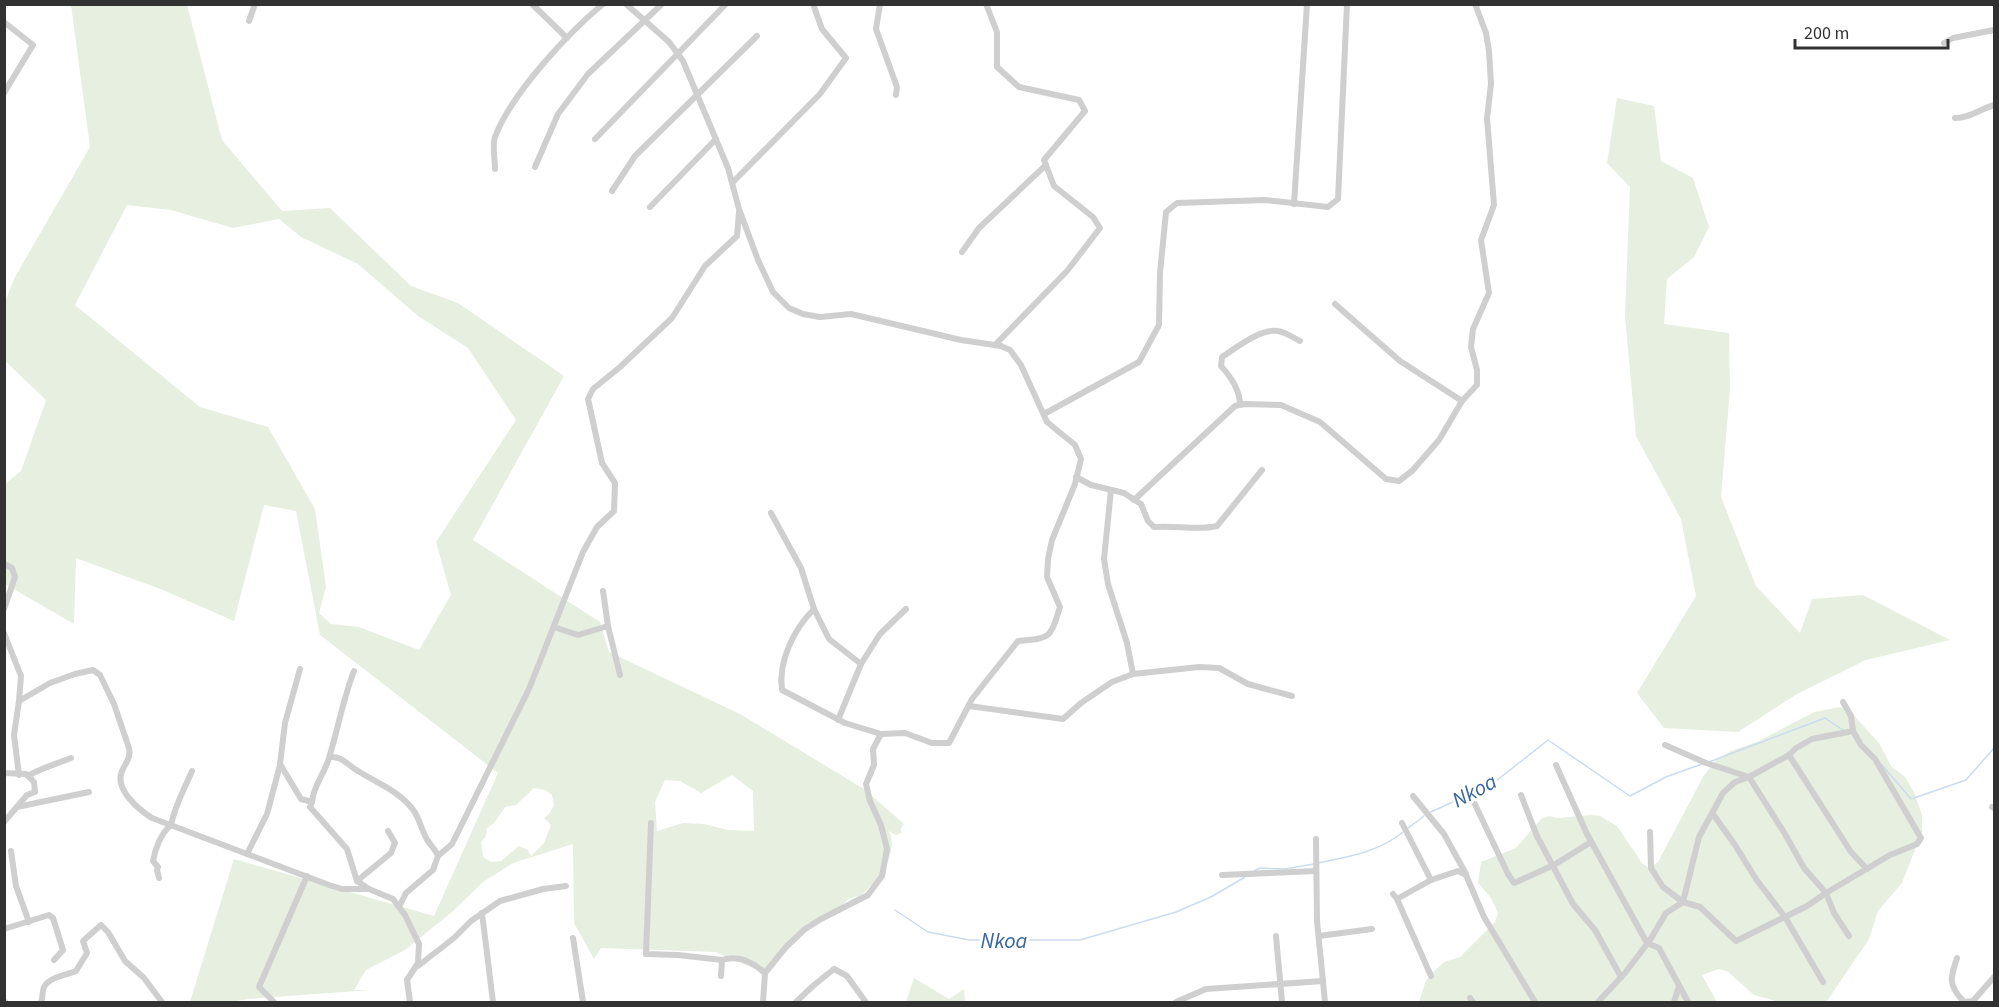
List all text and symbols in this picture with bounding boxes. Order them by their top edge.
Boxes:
scale bar [1795,12,1948,50]
text: 200 m [1804,21,1849,46]
water label: Nkoa [1446,766,1503,816]
water label: Nkoa [981,925,1028,957]

